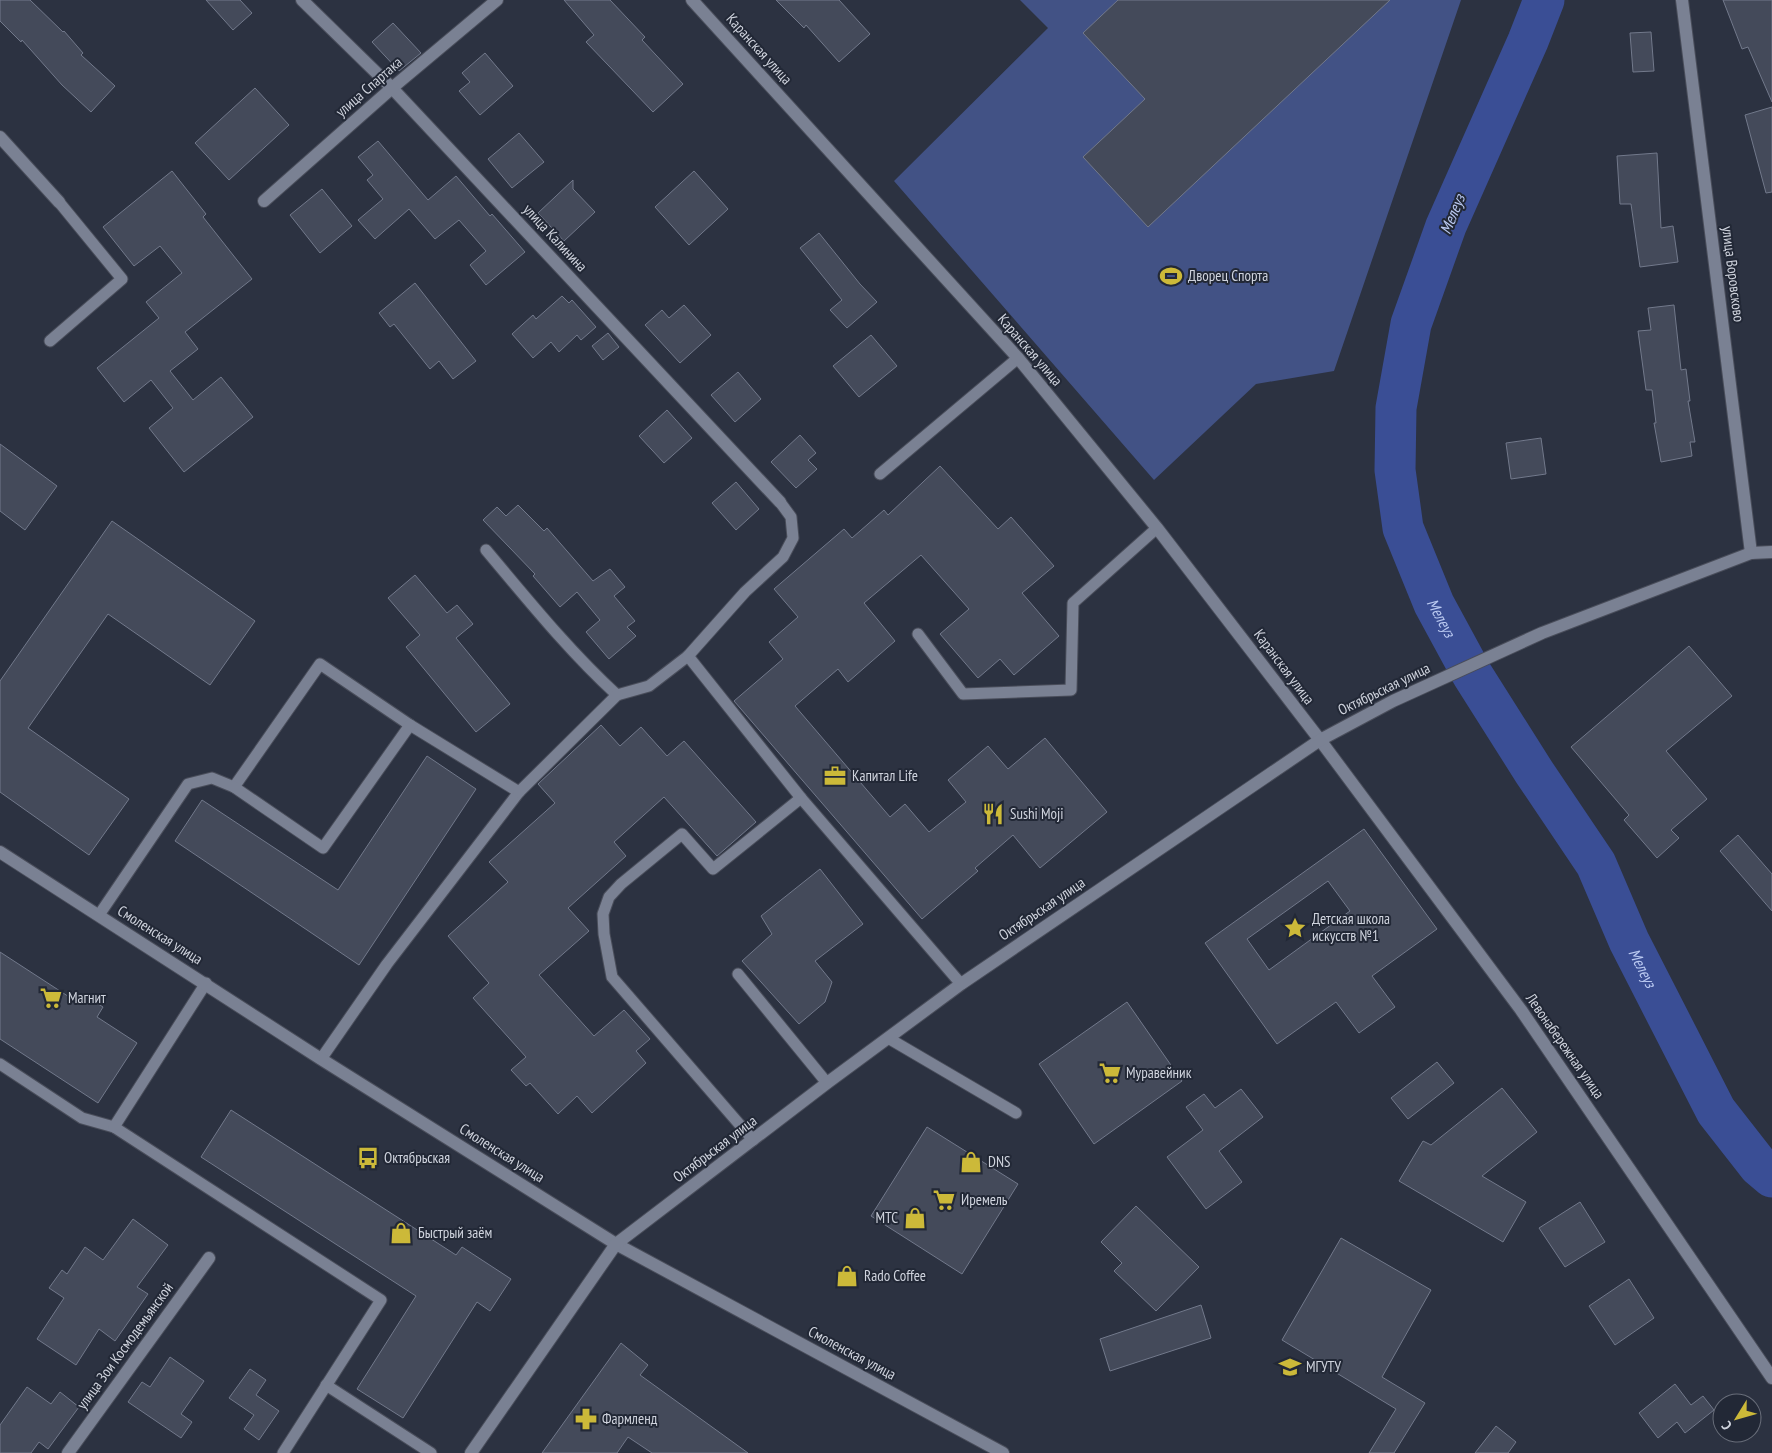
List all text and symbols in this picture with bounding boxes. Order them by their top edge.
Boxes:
street label: Каранская улица [722,9,796,88]
street label: улица Спартака [331,52,406,121]
water label: Мелеуз [1435,190,1469,237]
street label: улица Калинина [519,200,592,275]
street label: улица Воровсково [1718,225,1749,323]
sports icon: Дворец Спорта [1158,263,1184,289]
place label: Дворец Спорта [1188,266,1268,285]
street label: Каранская улица [994,310,1067,390]
water label: Мелеуз [1423,595,1461,642]
street label: Каранская улица [1250,625,1319,708]
street label: Октябрьская улица [1335,658,1433,719]
office icon: Капитал Life [822,763,848,789]
place label: Капитал Life [852,766,918,785]
restaurant icon: Sushi Moji [980,801,1006,827]
place label: Sushi Moji [1010,804,1064,823]
street label: Октябрьская улица [995,873,1088,944]
street label: Смоленская улица [114,901,206,968]
place label: Детская школа искусств №1 [1312,909,1390,945]
place icon: Детская школа искусств №1 [1282,915,1308,941]
water label: Мелеуз [1625,945,1662,992]
supermarket icon: Магнит [38,985,64,1011]
place label: Магнит [68,988,106,1007]
street label: Левонабережная улица [1521,989,1609,1102]
supermarket icon: Муравейник [1097,1060,1123,1086]
place label: Муравейник [1126,1063,1192,1082]
street label: Октябрьская улица [669,1111,760,1186]
street label: Смоленская улица [456,1119,548,1186]
bus stop icon: Октябрьская [355,1145,381,1171]
place label: Октябрьская [384,1148,450,1167]
shop icon: DNS [958,1149,984,1175]
place label: DNS [988,1152,1010,1171]
supermarket icon: Иремель [931,1187,957,1213]
place label: Иремель [961,1190,1008,1209]
shop icon: МТС [902,1205,928,1231]
place label: МТС [875,1208,898,1227]
shop icon: Быстрый заём [388,1220,414,1246]
place label: Быстрый заём [418,1223,492,1242]
shop icon: Rado Coffee [834,1263,860,1289]
place label: Rado Coffee [864,1266,926,1285]
street label: улица Зои Космодемьянской [72,1279,177,1413]
street label: Смоленская улица [805,1321,899,1384]
school or university icon: МГУТУ [1277,1354,1303,1380]
place label: МГУТУ [1306,1357,1341,1376]
north arrow [1712,1393,1762,1443]
pharmacy icon: Фармленд [573,1406,599,1432]
place label: Фармленд [602,1409,658,1428]
text: С [1717,1417,1736,1434]

